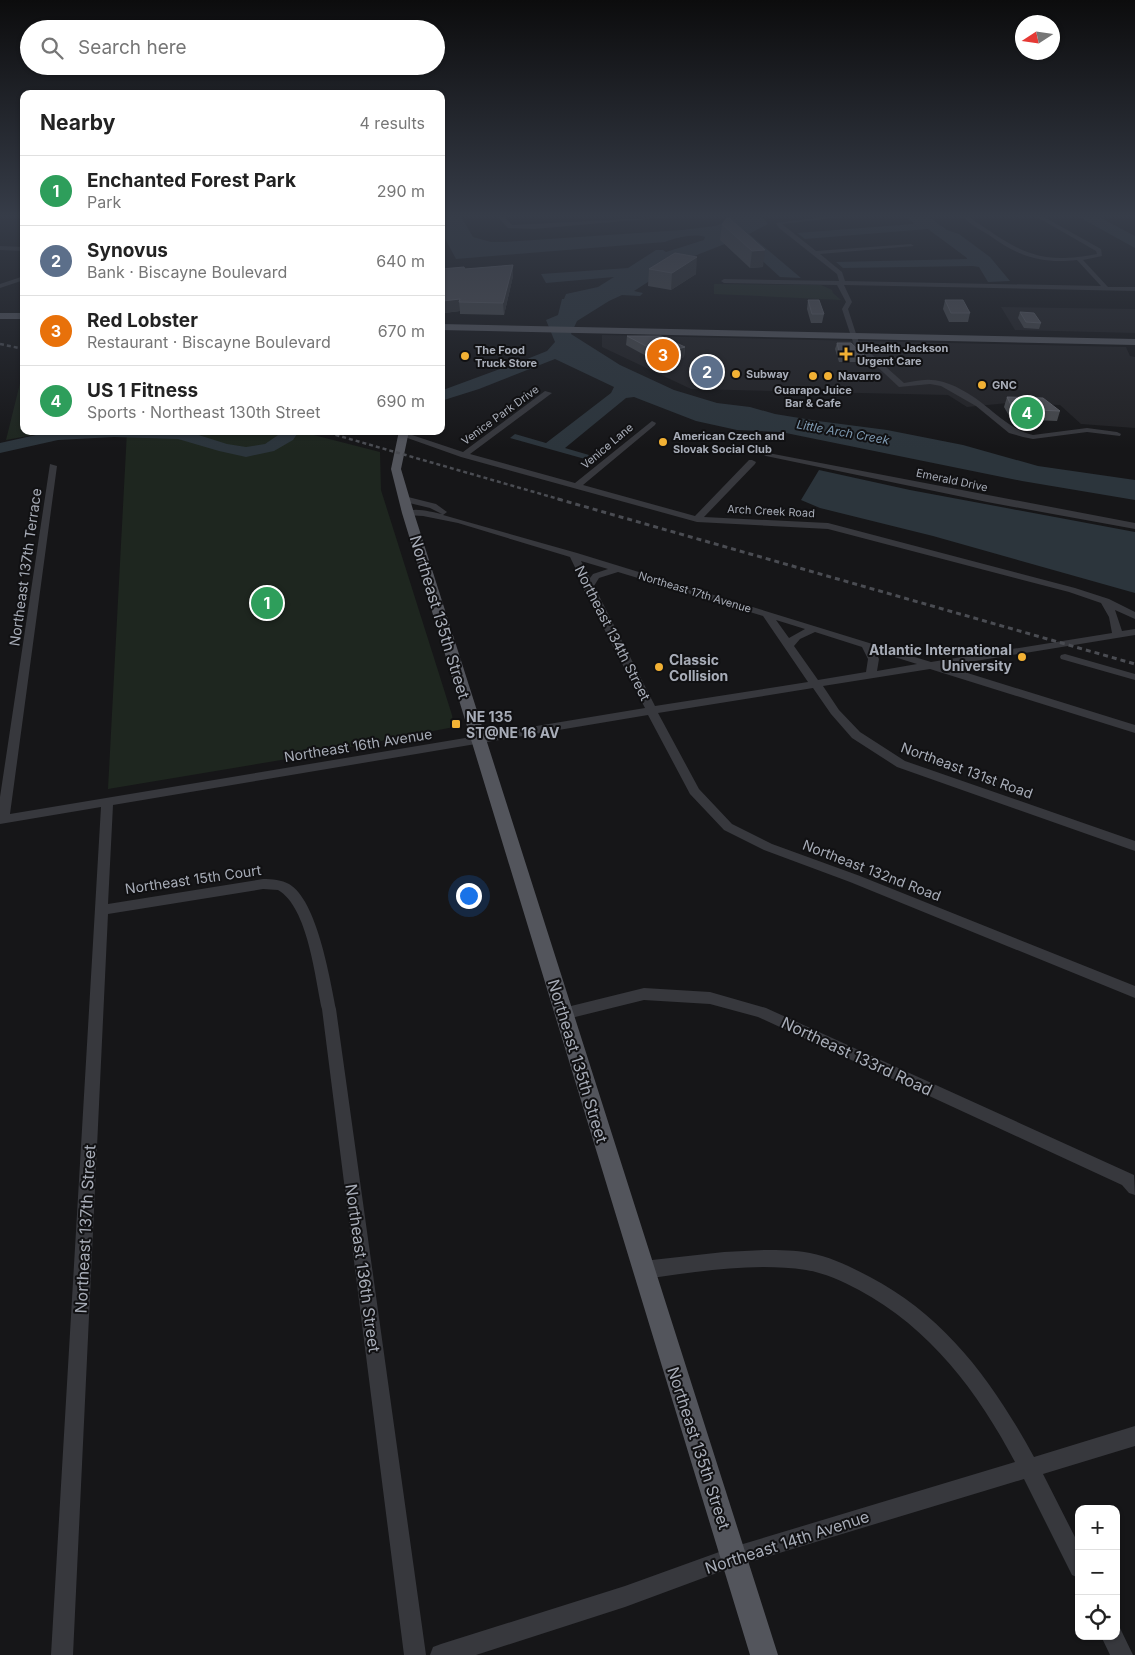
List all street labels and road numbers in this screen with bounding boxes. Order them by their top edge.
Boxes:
street label: Venice Park Drive [459,382,541,448]
street label: Venice Lane [578,420,636,472]
street label: Emerald Drive [915,466,989,494]
street label: Northeast 137th Terrace [5,487,45,647]
street label: Arch Creek Road [727,502,815,520]
street label: Northeast 135th Street [406,533,474,701]
street label: Northeast 134th Street [572,563,655,704]
street label: Northeast 17th Avenue [637,568,753,616]
street label: Northeast 16th Avenue [283,725,433,765]
street label: Northeast 131st Road [899,738,1035,802]
street label: Northeast 132nd Road [800,836,944,904]
street label: Northeast 15th Court [124,861,263,897]
street label: Northeast 135th Street [544,977,612,1145]
street label: Northeast 133rd Road [778,1012,936,1100]
street label: Northeast 137th Street [71,1144,99,1314]
street label: Northeast 136th Street [341,1182,385,1354]
street label: Northeast 135th Street [663,1364,735,1532]
street label: Northeast 14th Avenue [702,1506,872,1578]

